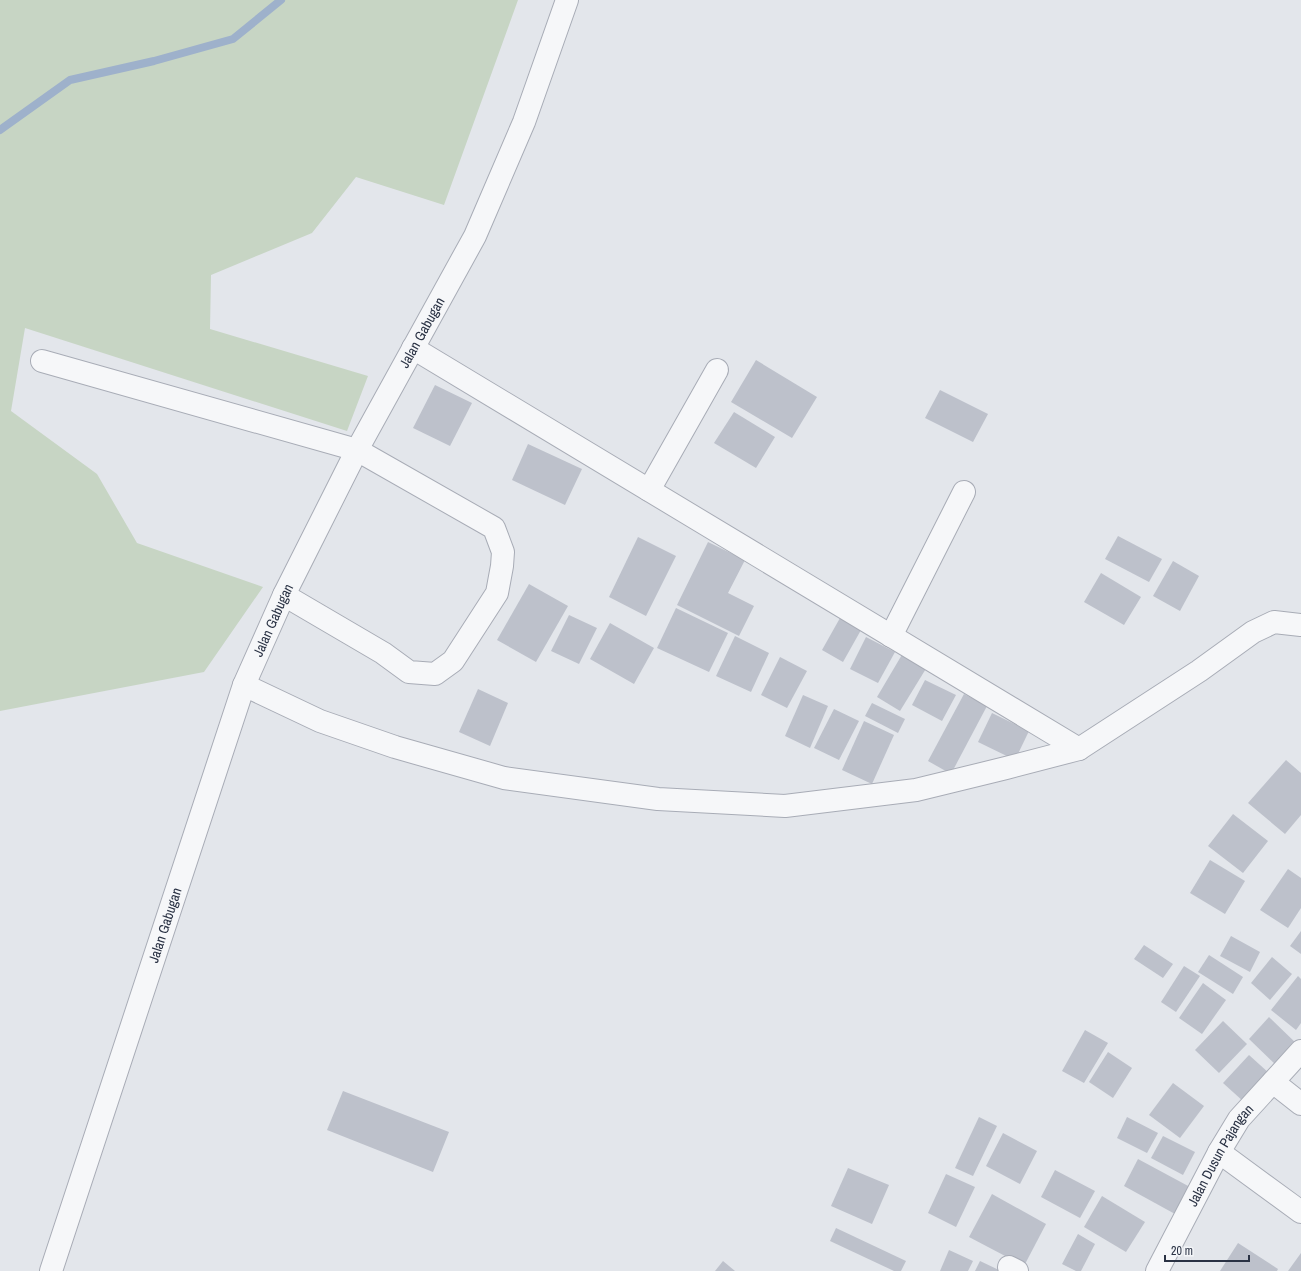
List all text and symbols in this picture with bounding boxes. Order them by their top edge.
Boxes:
street label: Jalan Gabugan [395,294,449,371]
street label: Jalan Gabugan [249,581,297,659]
street label: Jalan Gabugan [144,885,186,965]
street label: Jalan Dusun Pajangan [1183,1100,1257,1209]
scale bar [1165,1237,1249,1263]
text: 20 m [1171,1243,1193,1259]

